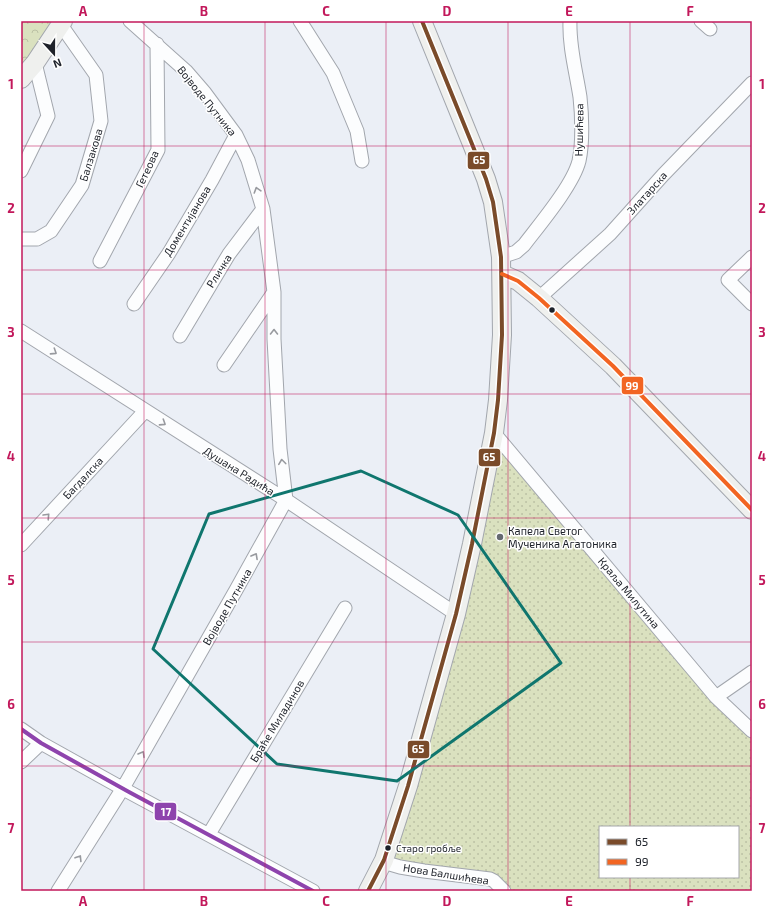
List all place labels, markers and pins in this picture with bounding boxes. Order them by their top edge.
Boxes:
unlabelled marker [547,305,557,315]
place label: Капела Светог Мученика Агатоника [508,524,617,551]
marker: Капела Светог Мученика Агатоника [495,532,505,542]
place label: Старо гробље [396,842,461,854]
marker: Старо гробље [383,843,393,853]

